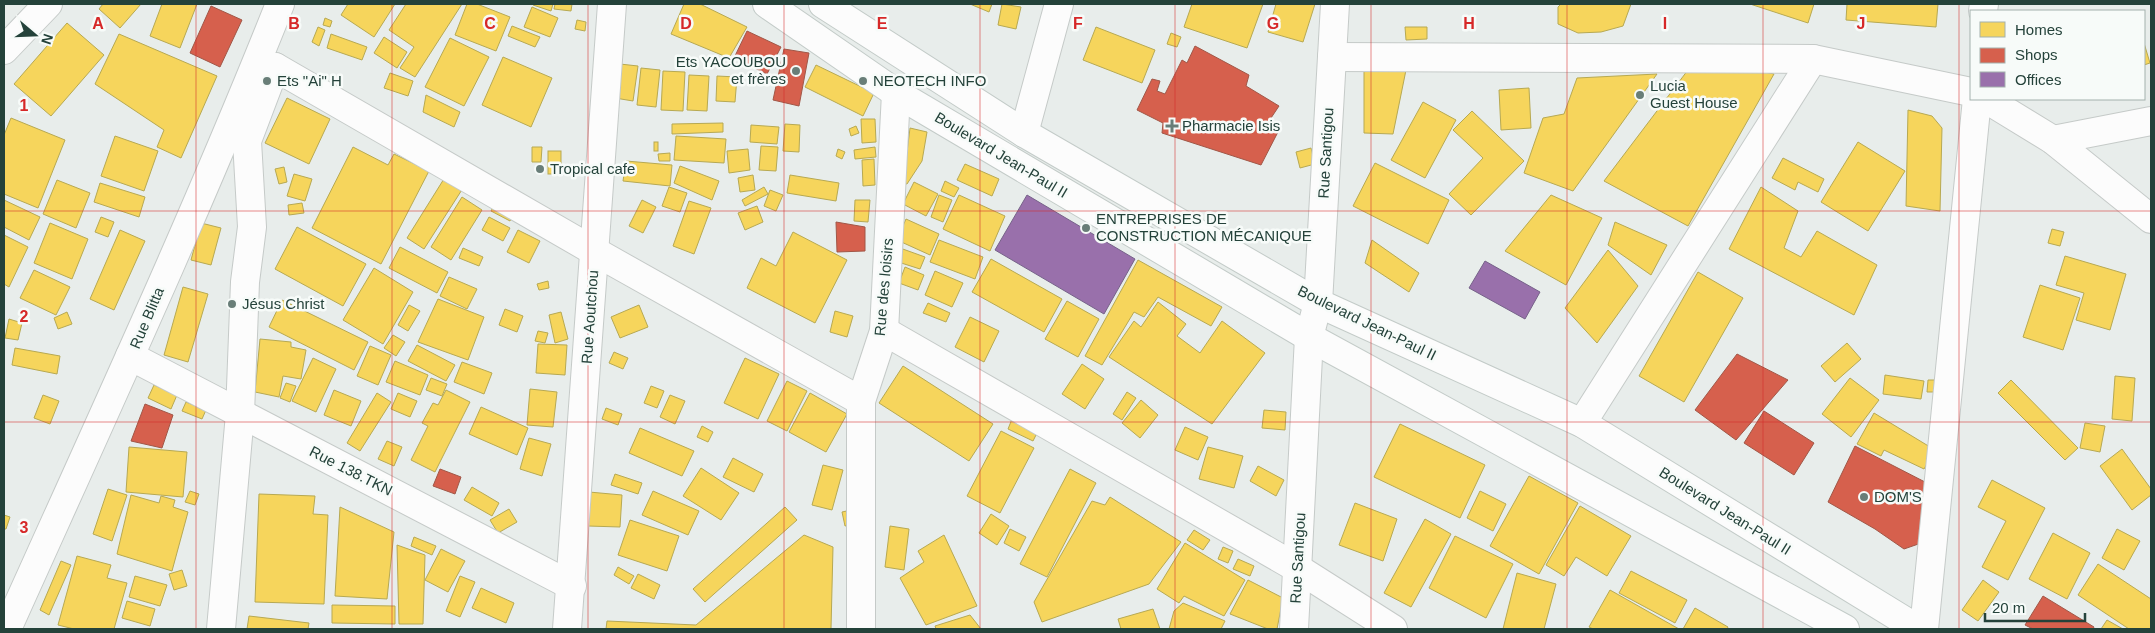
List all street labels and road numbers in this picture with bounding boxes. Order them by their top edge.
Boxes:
street label: Rue Santigou [1315,107,1336,199]
street label: Boulevard Jean-Paul II [932,108,1071,201]
street label: Rue des loisirs [871,237,896,337]
street label: Rue Aoutchou [578,269,601,365]
street label: Boulevard Jean-Paul II [1295,282,1439,363]
street label: Rue Blitta [126,284,167,351]
street label: Rue 138.TKN [307,442,396,499]
street label: Boulevard Jean-Paul II [1656,463,1794,558]
street label: Rue Santigou [1287,512,1308,604]

